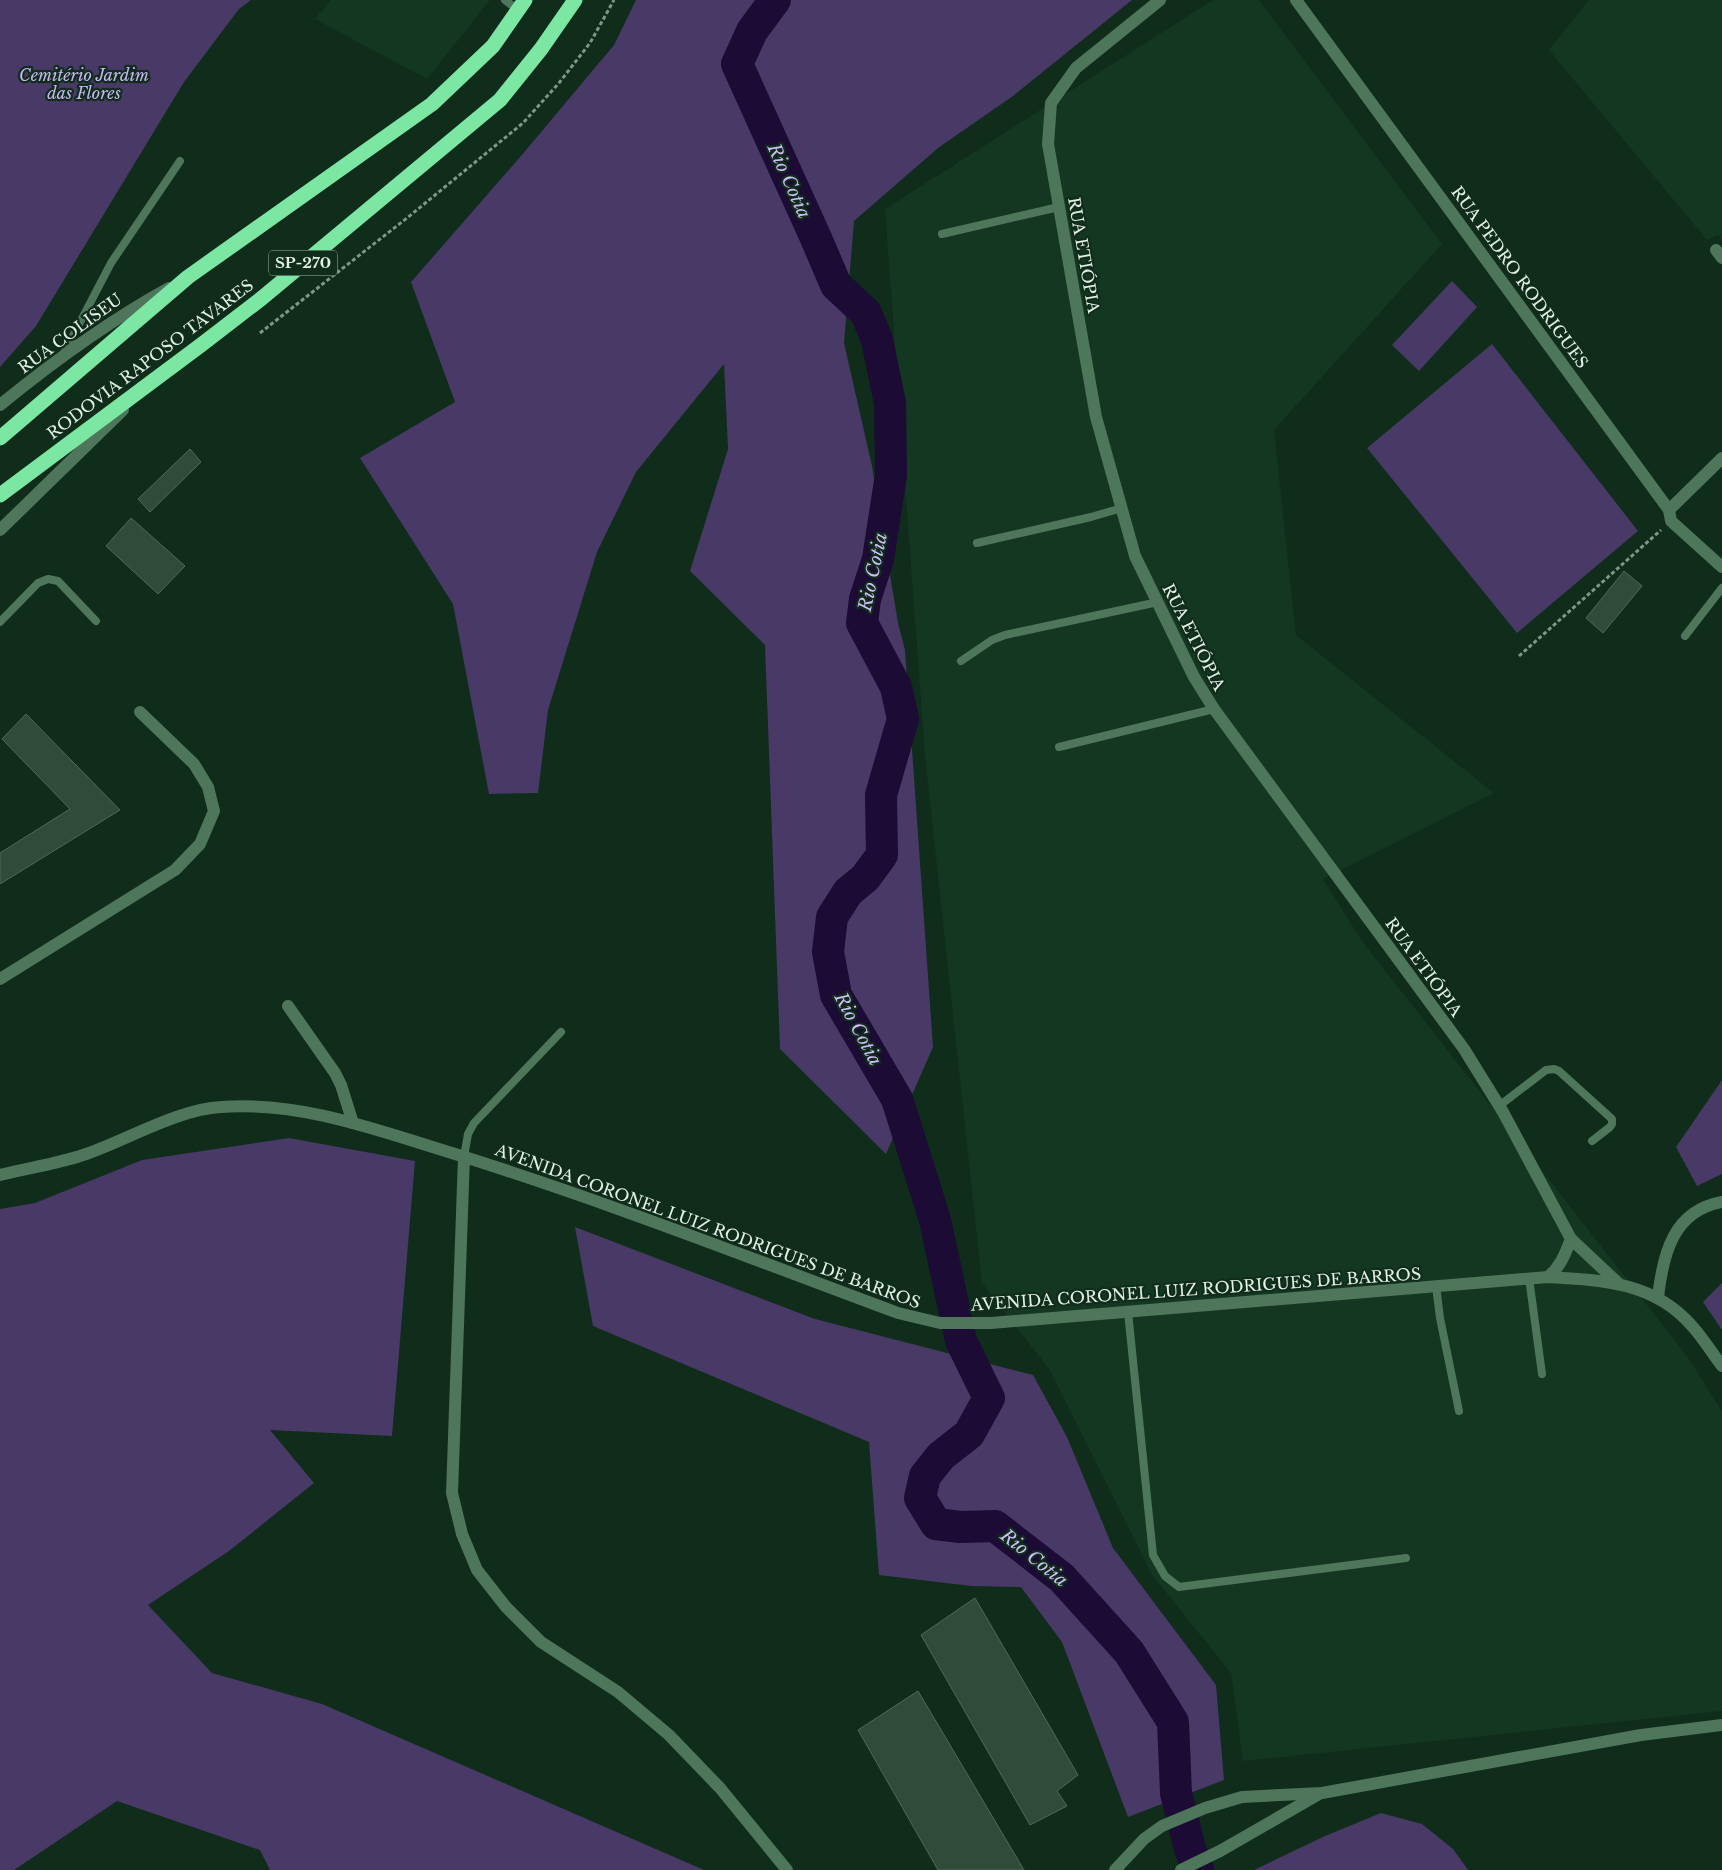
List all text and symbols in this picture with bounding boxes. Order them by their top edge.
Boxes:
park label: Cemitério Jardim das Flores [19,65,149,103]
water label: Rio Cotia [762,139,815,222]
street label: RUA PEDRO RODRIGUES [1447,182,1593,372]
street label: RUA ETIÓPIA [1064,195,1104,315]
road number: SP-270 [269,250,337,276]
street label: RODOVIA RAPOSO TAVARES [43,275,257,443]
street label: RUA COLISEU [14,289,126,377]
water label: Rio Cotia [854,531,892,614]
street label: RUA ETIÓPIA [1158,580,1230,694]
street label: RUA ETIÓPIA [1381,914,1467,1021]
water label: Rio Cotia [829,988,886,1069]
street label: AVENIDA CORONEL LUIZ RODRIGUES DE BARROS [492,1139,923,1313]
street label: AVENIDA CORONEL LUIZ RODRIGUES DE BARROS [969,1263,1422,1315]
water label: Rio Cotia [995,1524,1072,1592]

